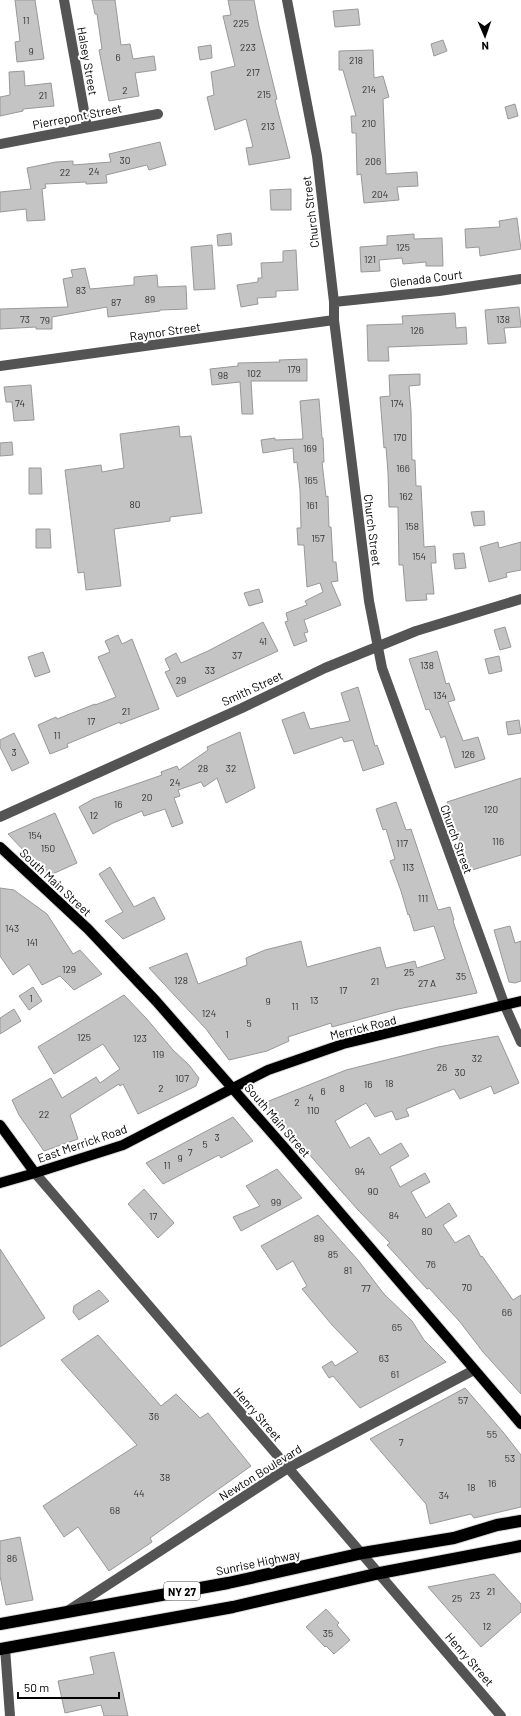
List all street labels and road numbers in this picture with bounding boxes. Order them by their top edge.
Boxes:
street label: Halsey Street [75,26,101,96]
street label: Pierrepont Street [31,100,123,132]
street label: Church Street [299,175,321,249]
street label: Glenada Court [389,267,463,289]
street label: Raynor Street [129,319,201,343]
street label: Church Street [362,493,384,567]
street label: Smith Street [219,668,285,708]
street label: Church Street [438,803,476,875]
street label: South Main Street [17,845,95,919]
street label: Merrick Road [328,1012,398,1042]
street label: South Main Street [242,1080,314,1160]
street label: East Merrick Road [35,1121,129,1165]
street label: Henry Street [231,1384,285,1444]
street label: Newton Boulevard [216,1441,304,1503]
street label: Sunrise Highway [215,1546,302,1578]
road number: NY 27 [164,1582,200,1600]
street label: Henry Street [443,1629,497,1689]

